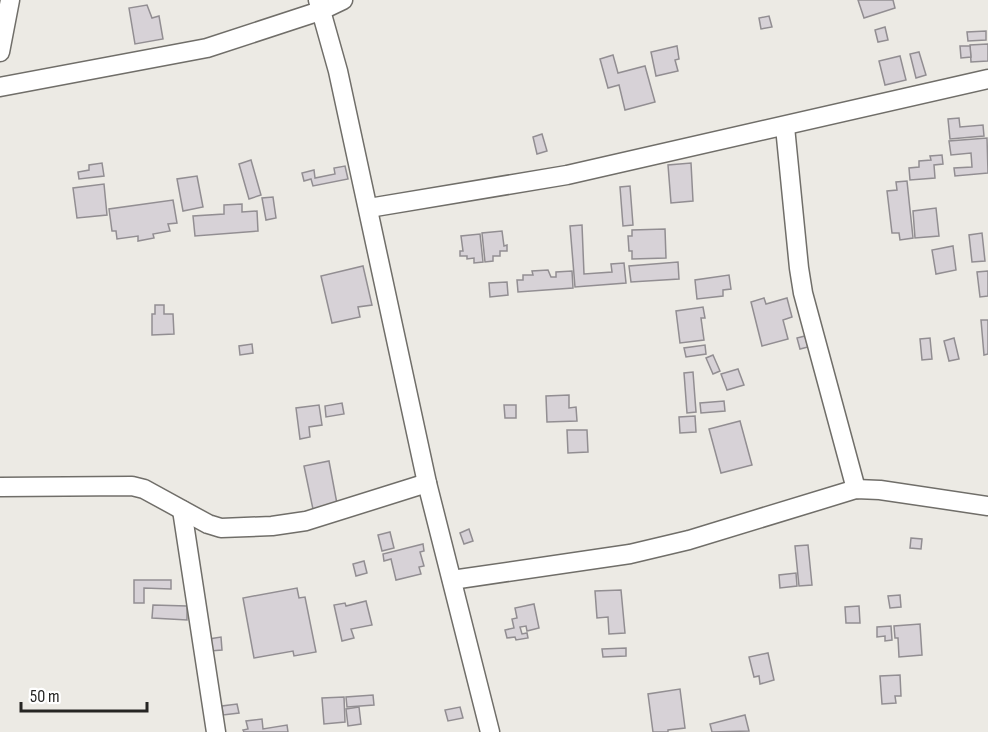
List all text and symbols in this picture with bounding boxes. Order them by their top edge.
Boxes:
scale bar [21,675,147,713]
text: 50 m [30,686,60,707]

